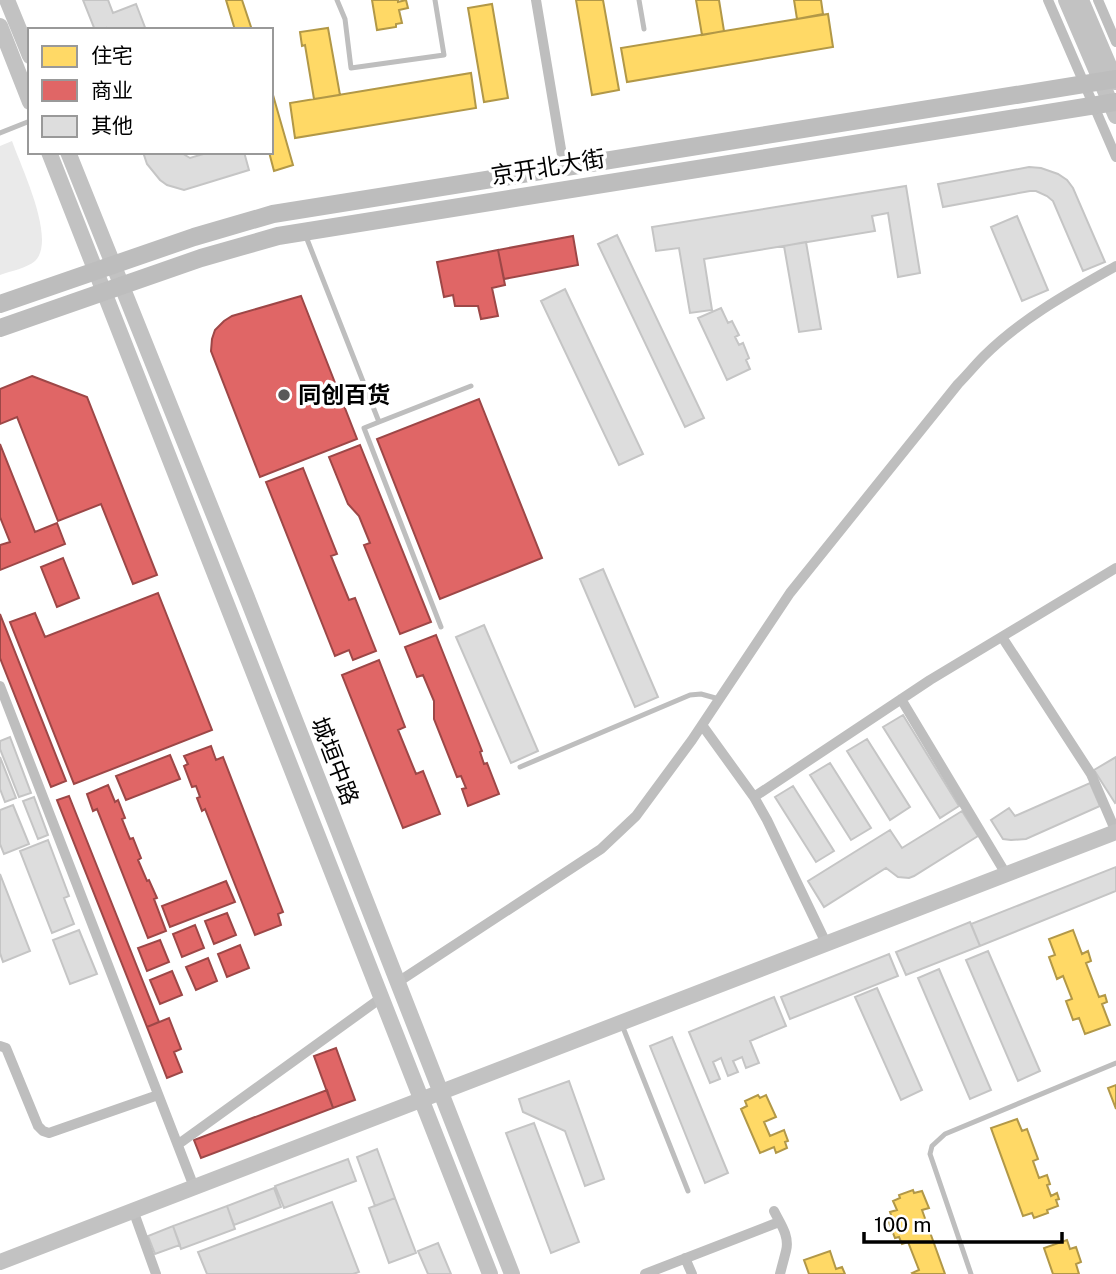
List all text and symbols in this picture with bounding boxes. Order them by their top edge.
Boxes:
legend [28,28,273,154]
text: 住宅 [91,43,133,68]
text: 商业 [91,78,133,103]
text: 其他 [91,113,133,138]
street label: 京开北大街 [489,144,607,189]
place label: 同创百货 [298,381,390,408]
marker: 同创百货 [276,387,292,403]
street label: 城垣中路 [306,713,365,809]
scale bar [864,1200,1062,1244]
text: 100 m [874,1212,931,1237]

